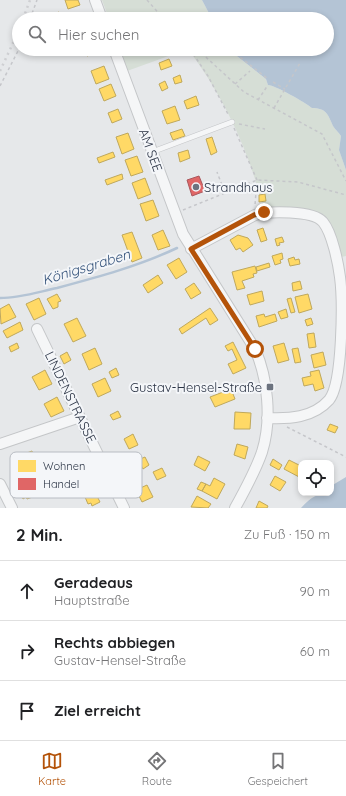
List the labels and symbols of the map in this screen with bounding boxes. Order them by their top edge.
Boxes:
street label: AM SEE [136,126,166,174]
place label: Strandhaus [204,179,272,195]
marker: Strandhaus [191,182,201,192]
route end [255,203,273,221]
water label: Königsgraben [40,245,133,289]
route start [246,340,264,358]
street label: LINDENSTRASSE [42,349,100,445]
place label: Gustav-Hensel-Straße [130,379,262,395]
marker: Gustav-Hensel-Straße [265,382,275,392]
legend [10,452,142,498]
text: Wohnen [43,459,85,473]
text: Handel [43,477,79,491]

